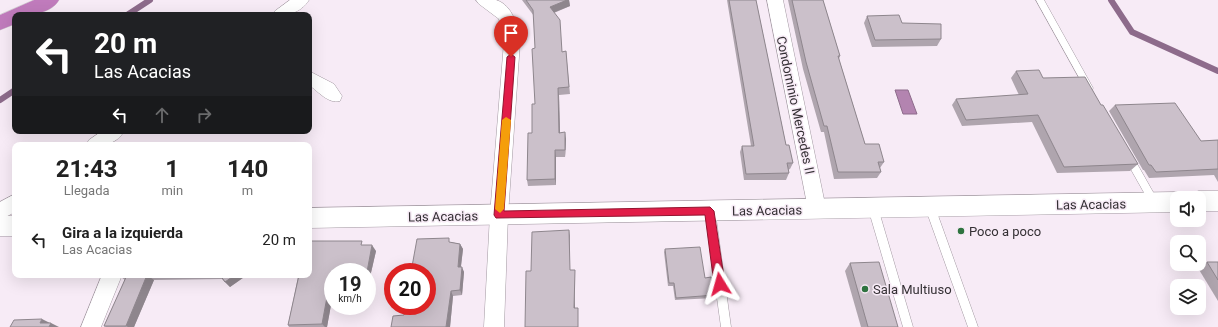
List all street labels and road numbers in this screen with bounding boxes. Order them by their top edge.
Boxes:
street label: Condominio Mercedes II [774,35,817,176]
street label: Las Acacias [1056,196,1126,213]
street label: Las Acacias [732,202,802,219]
street label: Las Acacias [408,208,478,225]

